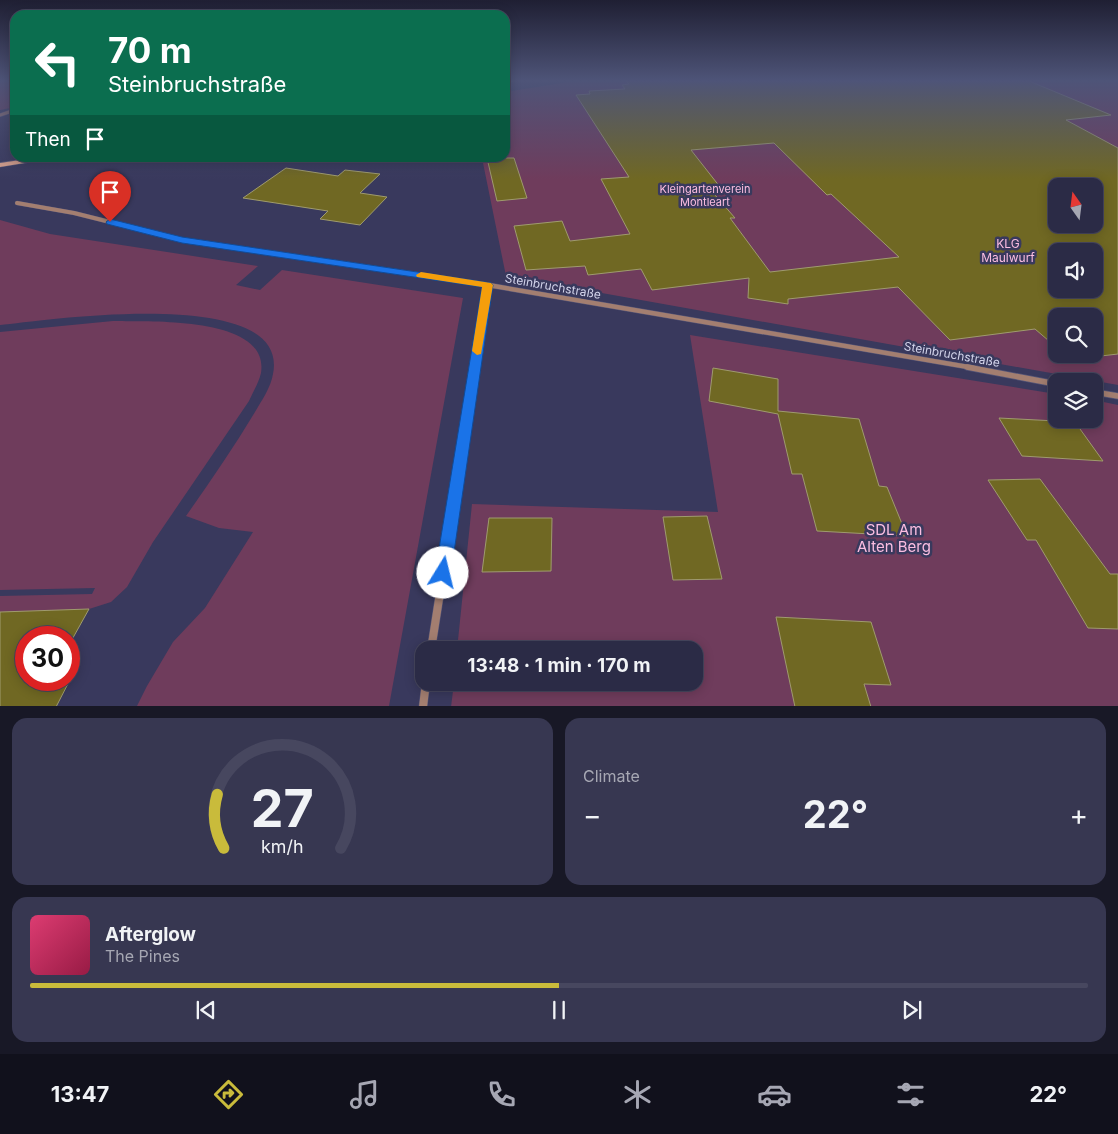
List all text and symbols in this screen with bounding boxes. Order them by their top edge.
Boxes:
text: 70 m [108,29,192,71]
icon: left [25,30,90,95]
text: Steinbruchstraße [108,71,286,97]
icon: arrive [81,125,109,153]
text: Then [25,128,71,151]
pin [89,171,131,222]
icon: arrive [96,178,124,206]
north arrow [1048,178,1102,232]
map controls [1048,178,1103,428]
park label: Kleingartenverein Montleart [659,182,751,209]
park label: KLG Maulwurf [981,236,1035,265]
button: sound [1048,243,1103,298]
street label: Steinbruchstraße [504,270,602,302]
button: search [1048,308,1103,363]
street label: Steinbruchstraße [903,338,1001,370]
button: layers [1048,373,1103,428]
park label: SDL Am Alten Berg [857,520,931,556]
position arrow [416,546,468,598]
speed limit sign: 30 [15,626,80,691]
text: 13:48 · 1 min · 170 m [467,654,651,677]
text: Climate [583,766,640,786]
text: 27 [251,777,314,840]
text: 22° [803,791,868,837]
text: − [583,798,602,832]
text: + [1069,798,1088,832]
text: km/h [261,836,304,857]
text: Afterglow [105,923,196,946]
text: The Pines [105,946,180,966]
icon: previous [192,996,220,1024]
icon: pause [545,996,573,1024]
icon: next [898,996,926,1024]
icon: directions [211,1077,246,1112]
icon: music [347,1077,382,1112]
icon: phone [484,1077,519,1112]
icon: climate [620,1077,655,1112]
icon: car [757,1077,792,1112]
icon: filters [893,1077,928,1112]
text: 13:47 [51,1081,109,1107]
text: 22° [1029,1081,1067,1107]

